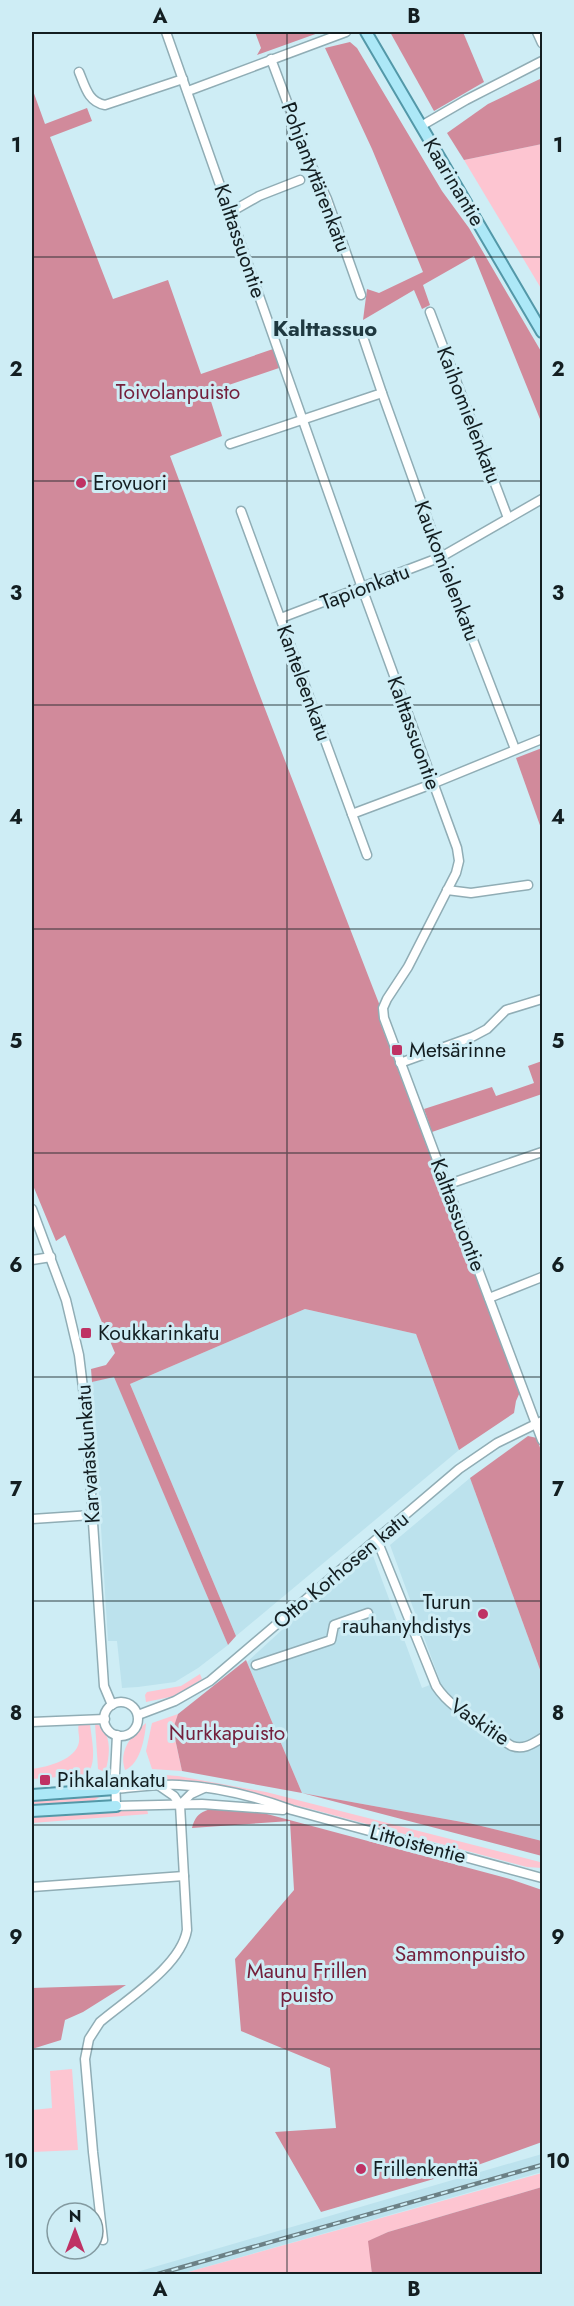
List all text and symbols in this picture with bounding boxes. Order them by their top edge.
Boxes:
text: A [152,2,168,31]
text: B [407,2,421,31]
street label: Pohjantyttärenkatu [274,98,358,256]
text: 1 [11,131,21,160]
text: 1 [553,131,563,160]
street label: Kaarinantie [416,132,492,232]
street label: Kalttassuontie [206,180,274,302]
district label: Kalttassuo [273,312,377,344]
street label: Kaihomielenkatu [429,342,509,488]
text: 2 [9,355,23,384]
text: 2 [551,355,565,384]
park label: Toivolanpuisto [116,377,240,407]
place label: Erovuori [93,468,167,498]
marker: Erovuori [74,476,88,490]
street label: Kaukomielenkatu [406,496,488,646]
street label: Tapionkatu [316,556,414,618]
text: 3 [10,579,22,608]
text: 3 [552,579,564,608]
street label: Kanteleenkatu [269,621,339,745]
street label: Kalttassuontie [380,672,448,794]
text: 4 [9,803,23,832]
text: 4 [551,803,565,832]
text: 5 [10,1027,23,1056]
text: 5 [552,1027,565,1056]
place label: Metsärinne [409,1035,506,1065]
marker: Metsärinne [390,1043,404,1057]
street label: Kalttassuontie [423,1154,493,1276]
text: 6 [9,1251,23,1280]
text: 6 [551,1251,565,1280]
place label: Koukkarinkatu [98,1318,219,1348]
marker: Koukkarinkatu [79,1326,93,1340]
street label: Karvataskunkatu [68,1384,108,1524]
text: 7 [10,1475,23,1504]
text: 7 [552,1475,565,1504]
street label: Otto Korhosen katu [267,1504,415,1636]
place label: Turun rauhanyhdistys [342,1587,471,1641]
marker: Turun rauhanyhdistys [476,1607,490,1621]
street label: Vaskitie [444,1691,516,1753]
text: 8 [10,1699,22,1728]
text: 8 [552,1699,564,1728]
park label: Nurkkapuisto [169,1718,285,1748]
place label: Pihkalankatu [57,1765,166,1795]
marker: Pihkalankatu [38,1773,52,1787]
street label: Littoistentie [367,1817,470,1871]
text: 9 [9,1923,23,1952]
text: 9 [551,1923,565,1952]
park label: Sammonpuisto [395,1939,525,1969]
park label: Maunu Frillen puisto [247,1956,367,2010]
text: 10 [4,2147,28,2176]
text: 10 [546,2147,570,2176]
place label: Frillenkenttä [373,2154,478,2184]
marker: Frillenkenttä [354,2162,368,2176]
north arrow [45,2201,105,2261]
text: N [69,2205,81,2228]
text: A [152,2275,168,2304]
text: B [407,2275,421,2304]

